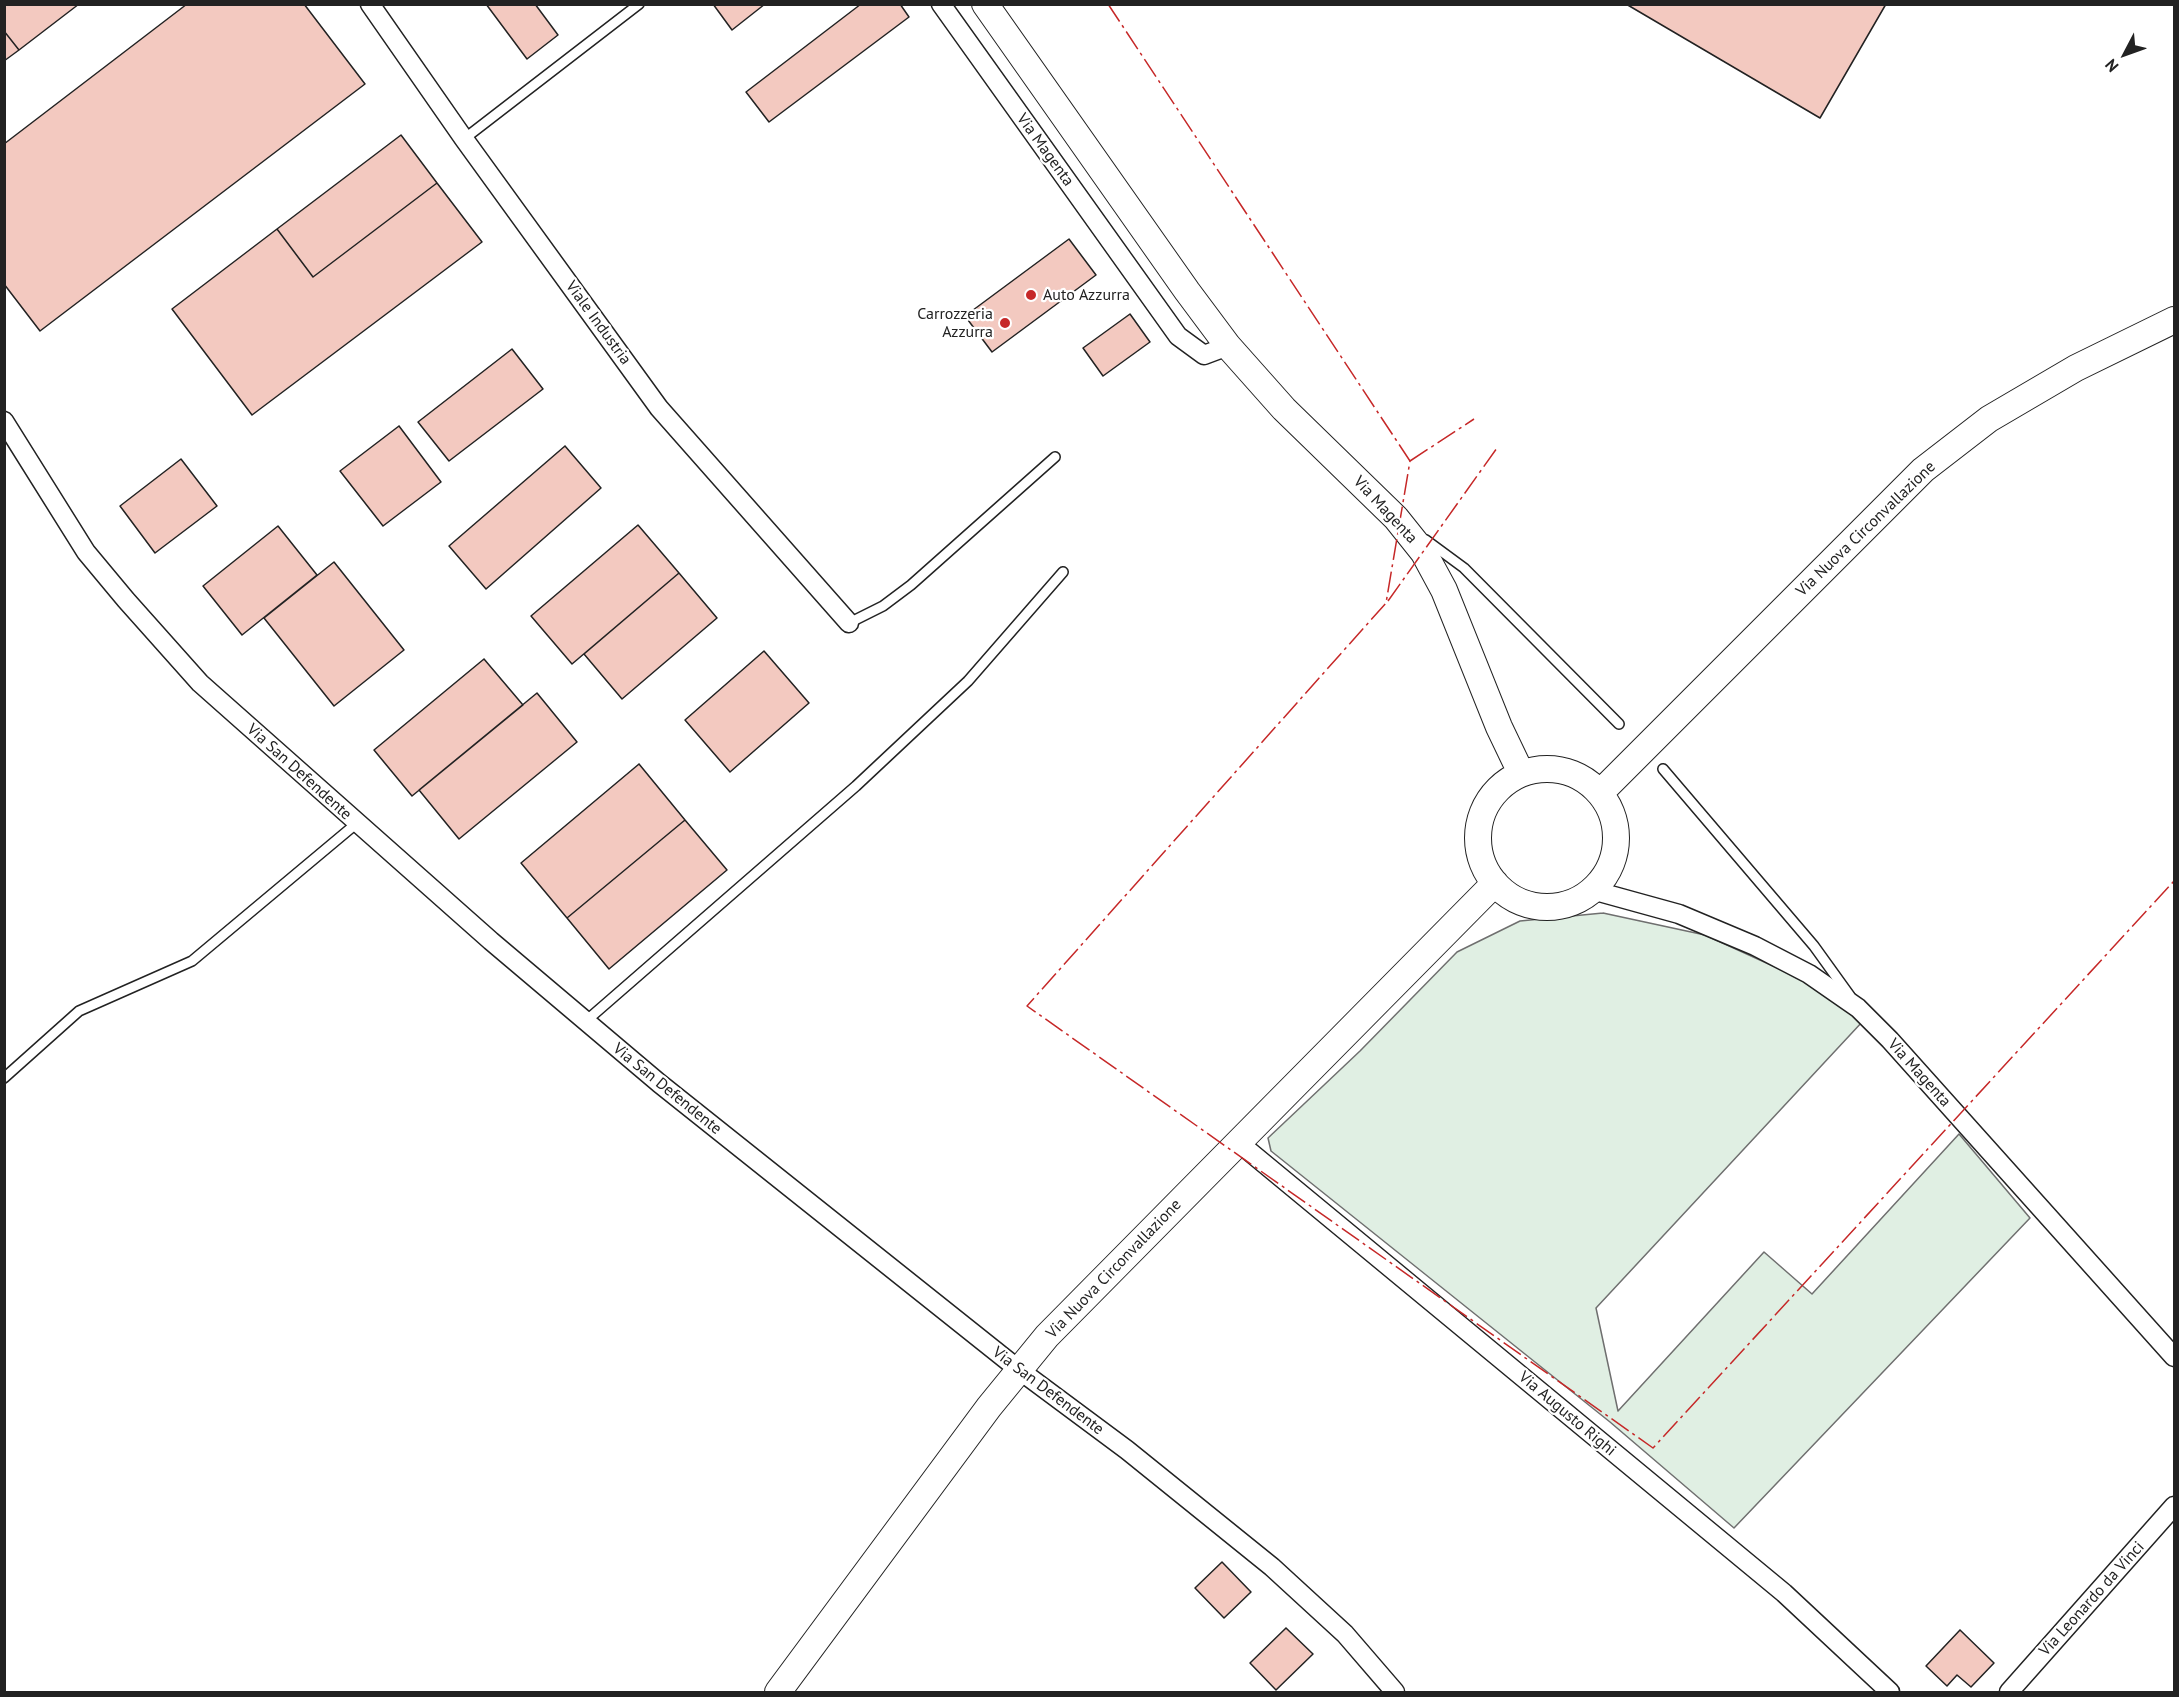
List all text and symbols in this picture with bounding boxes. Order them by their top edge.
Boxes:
north arrow [2095,24,2155,84]
text: N [2100,55,2122,76]
street label: Via Magenta [1012,110,1078,190]
street label: Viale Industria [561,277,635,369]
place label: Auto Azzurra [1043,285,1130,305]
marker: Auto Azzurra [1024,288,1038,302]
place label: Carrozzeria Azzurra [917,304,993,342]
marker: Carrozzeria Azzurra [998,316,1012,330]
street label: Via Nuova Circonvallazione [1792,457,1940,601]
street label: Via Magenta [1349,472,1421,548]
street label: Via San Defendente [243,720,355,824]
street label: Via Magenta [1883,1035,1955,1111]
street label: Via San Defendente [609,1039,725,1139]
street label: Via Nuova Circonvallazione [1042,1195,1186,1343]
street label: Via San Defendente [989,1343,1107,1439]
street label: Via Augusto Righi [1514,1368,1620,1460]
street label: Via Leonardo da Vinci [2036,1538,2148,1660]

